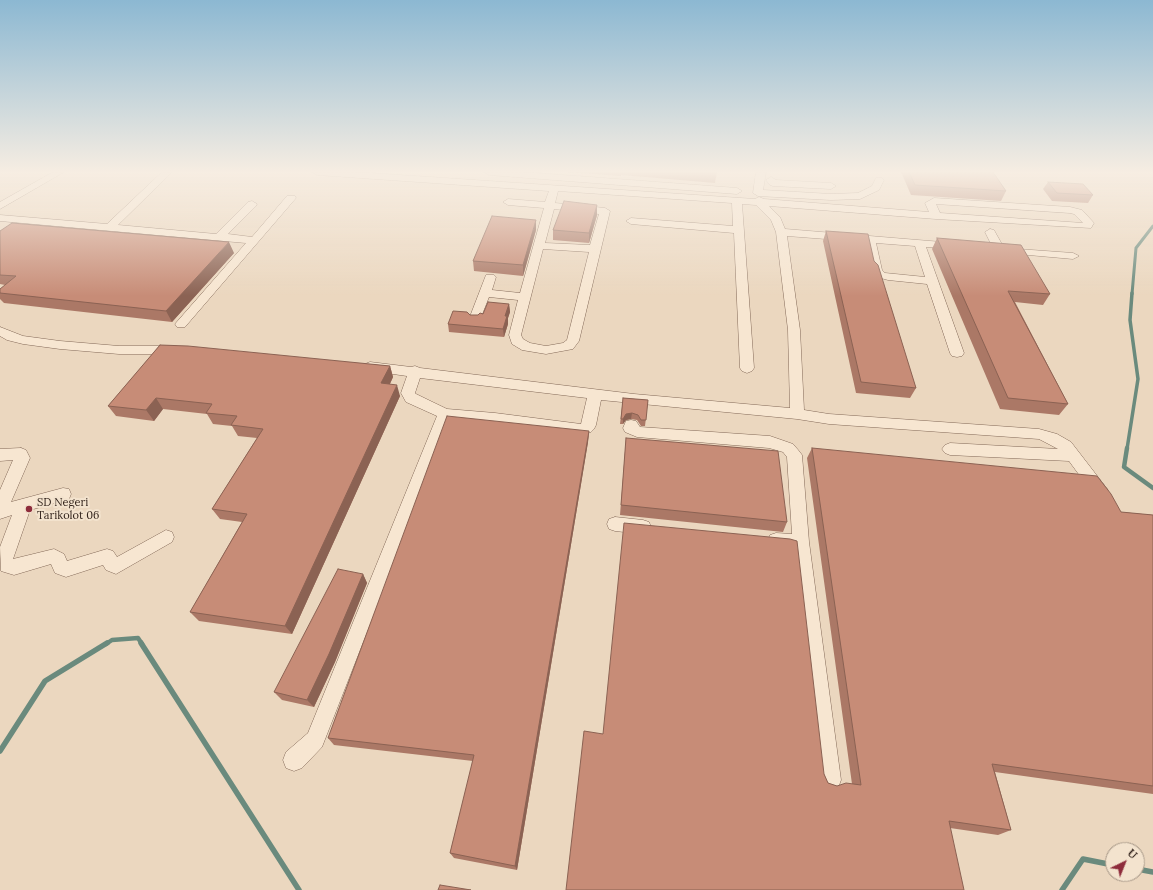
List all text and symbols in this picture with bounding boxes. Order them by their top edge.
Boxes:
place label: SD Negeri Tarikolot 06 [37,496,99,522]
marker: SD Negeri Tarikolot 06 [24,504,34,514]
north arrow [1105,842,1145,882]
text: U [1125,846,1140,862]

